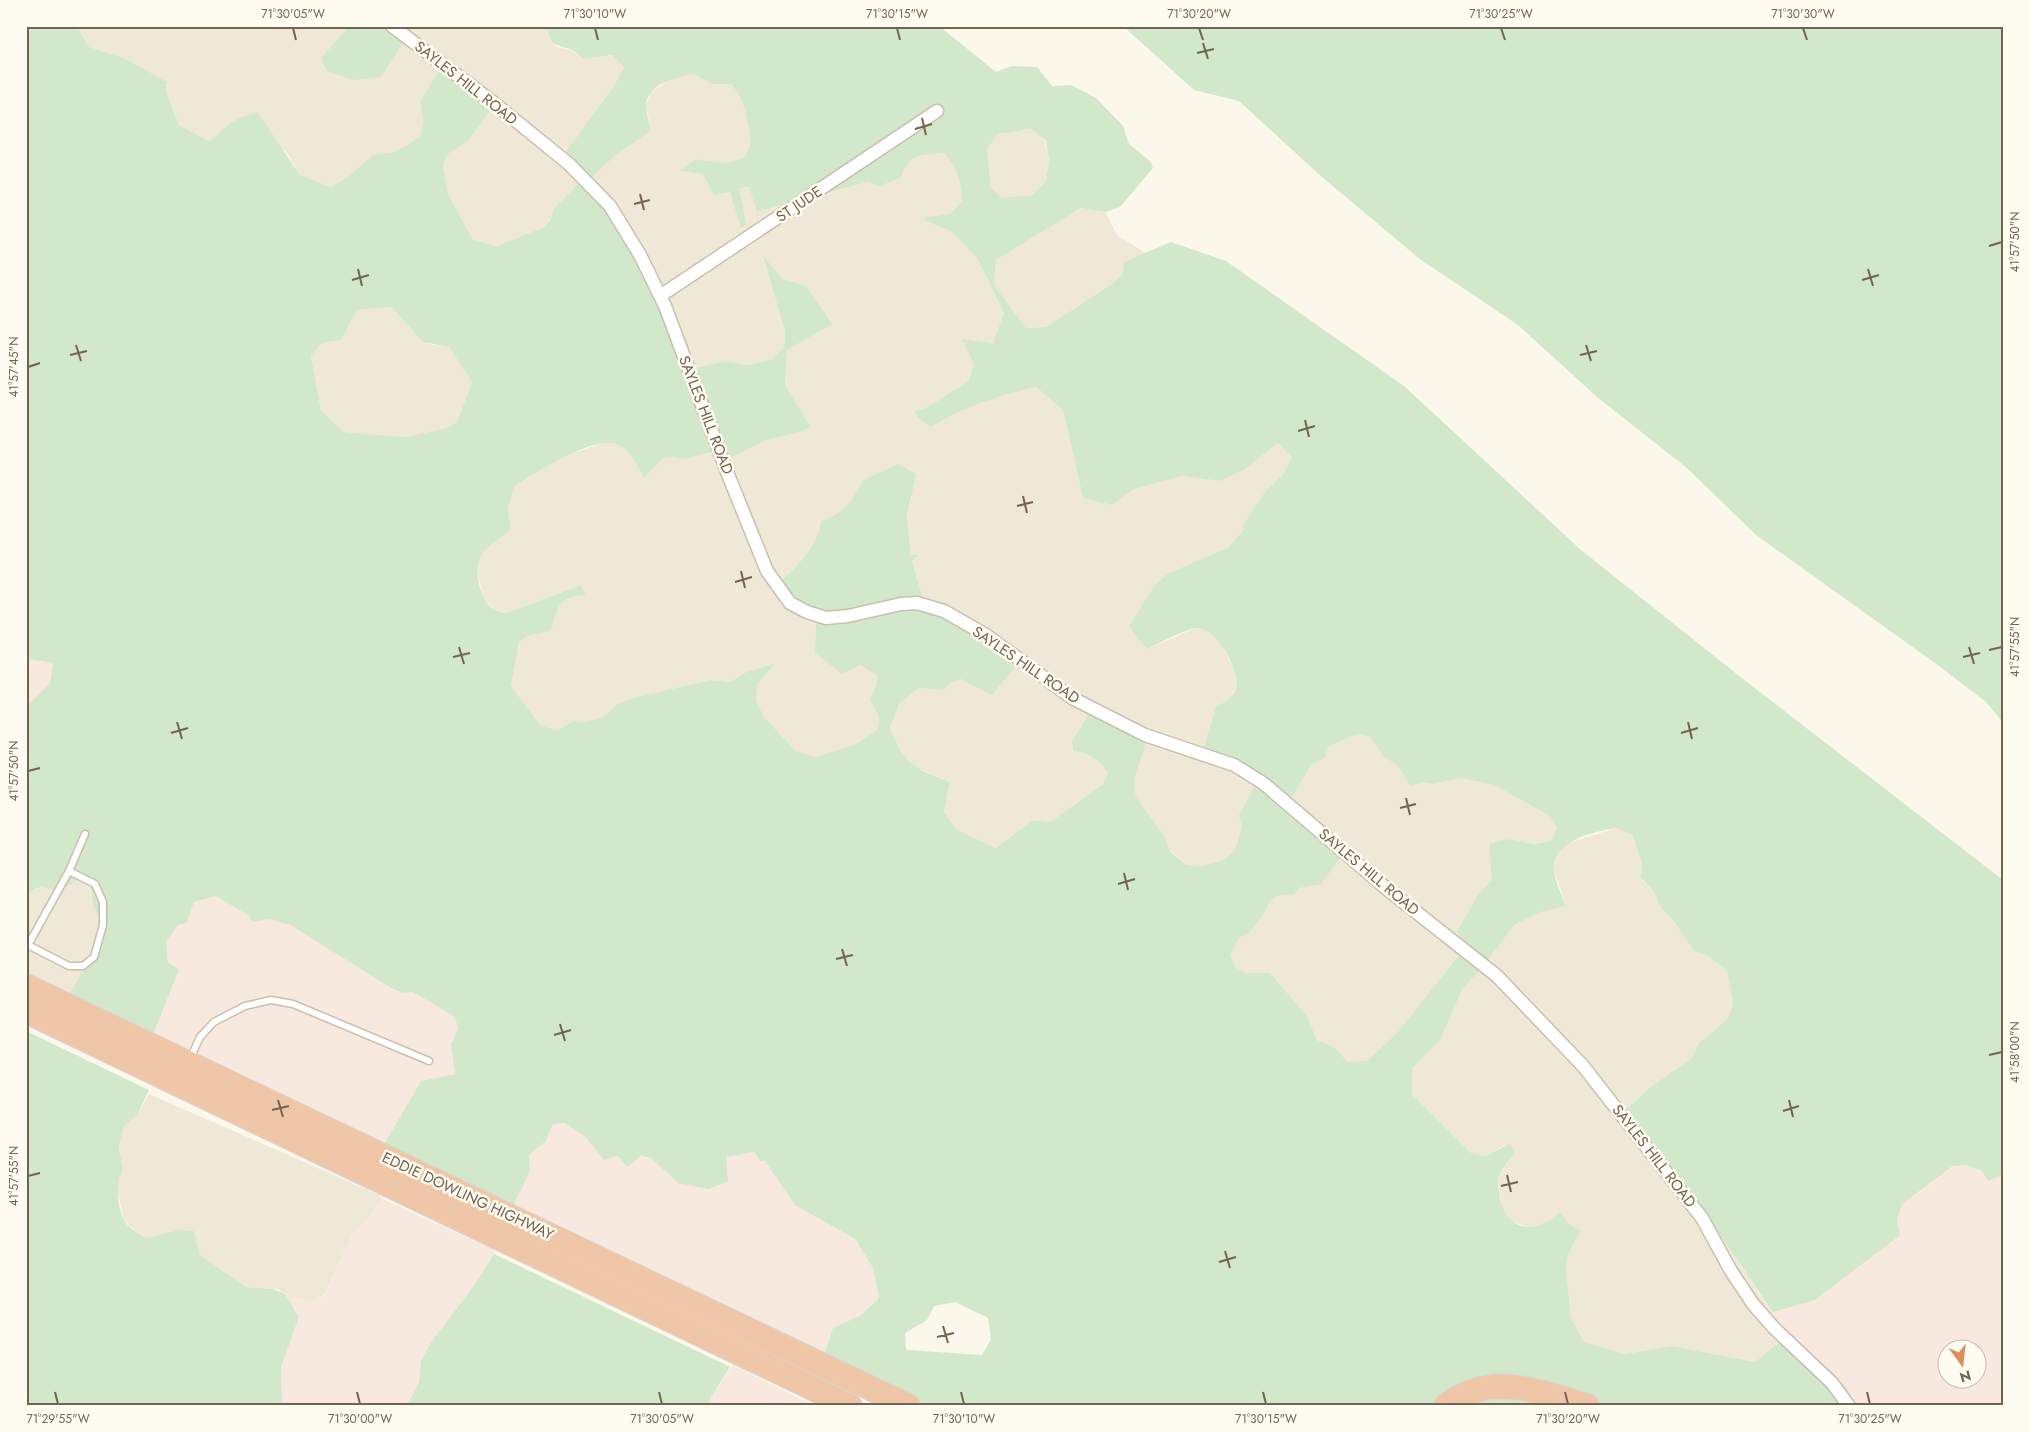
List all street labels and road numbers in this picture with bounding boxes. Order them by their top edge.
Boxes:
street label: SAYLES HILL ROAD [410,36,522,130]
street label: ST JUDE [772,181,826,227]
street label: SAYLES HILL ROAD [673,352,739,478]
street label: SAYLES HILL ROAD [968,621,1084,709]
street label: SAYLES HILL ROAD [1314,823,1424,921]
street label: SAYLES HILL ROAD [1607,1100,1701,1212]
street label: EDDIE DOWLING HIGHWAY [379,1146,558,1246]

